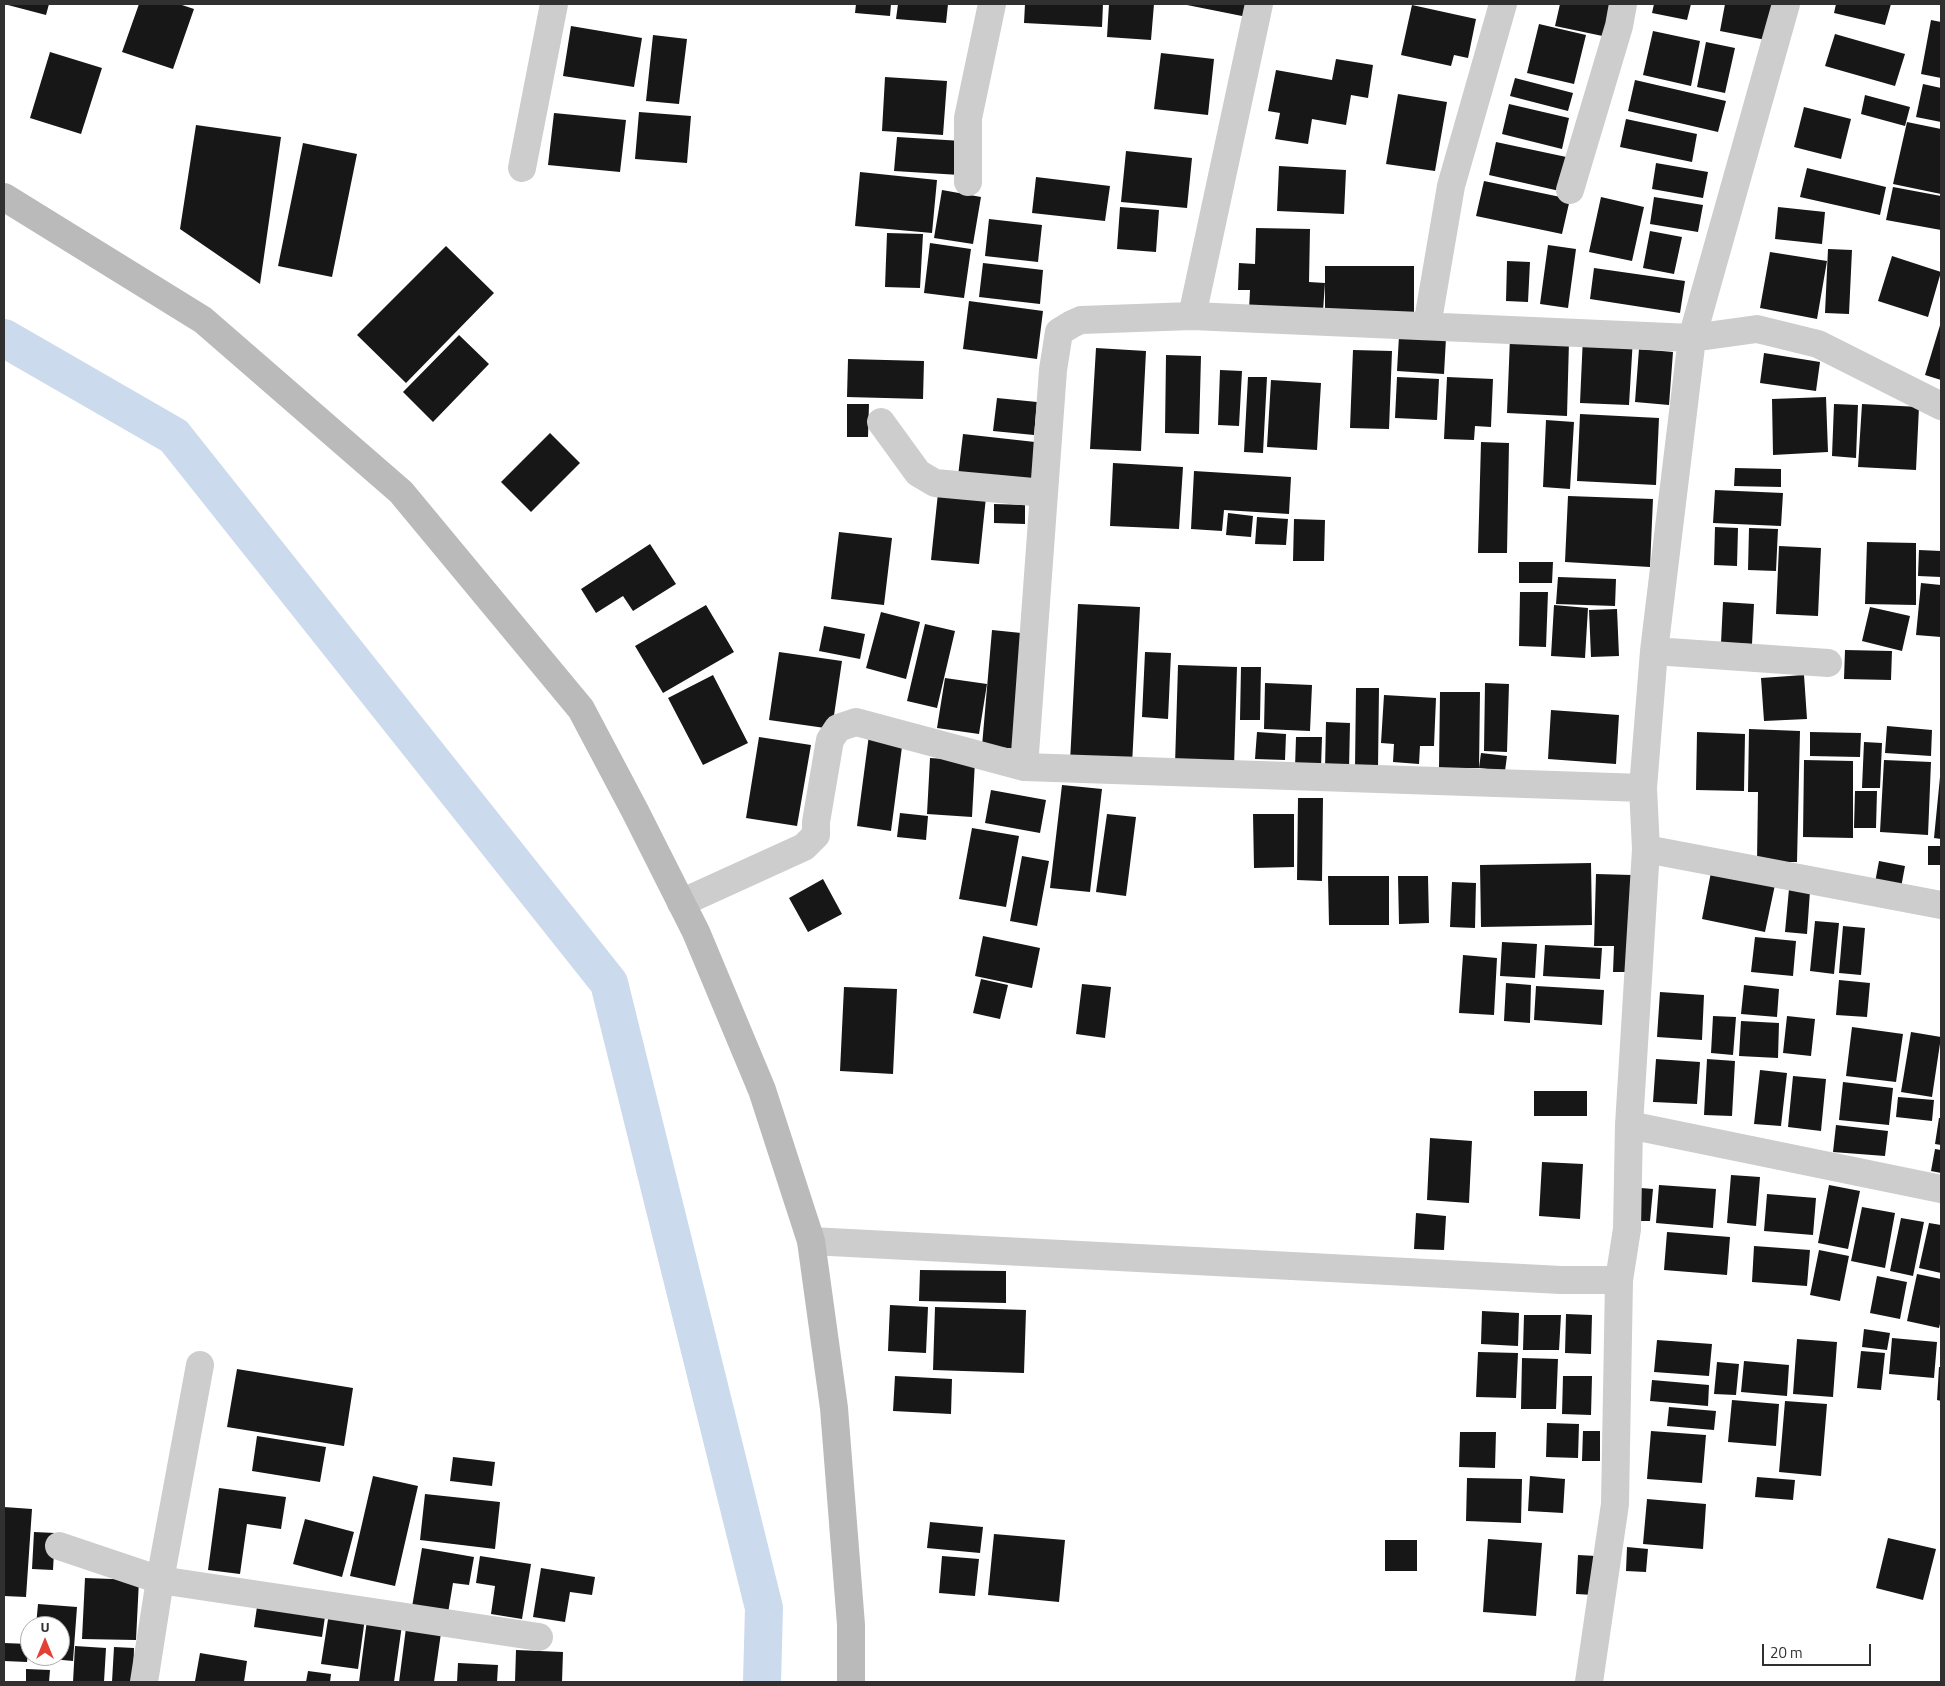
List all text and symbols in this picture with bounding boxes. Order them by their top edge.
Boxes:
north arrow [20,1616,70,1666]
text: U [40,1616,50,1637]
scale bar [1765,1634,1874,1666]
text: 20 m [1770,1641,1803,1664]

